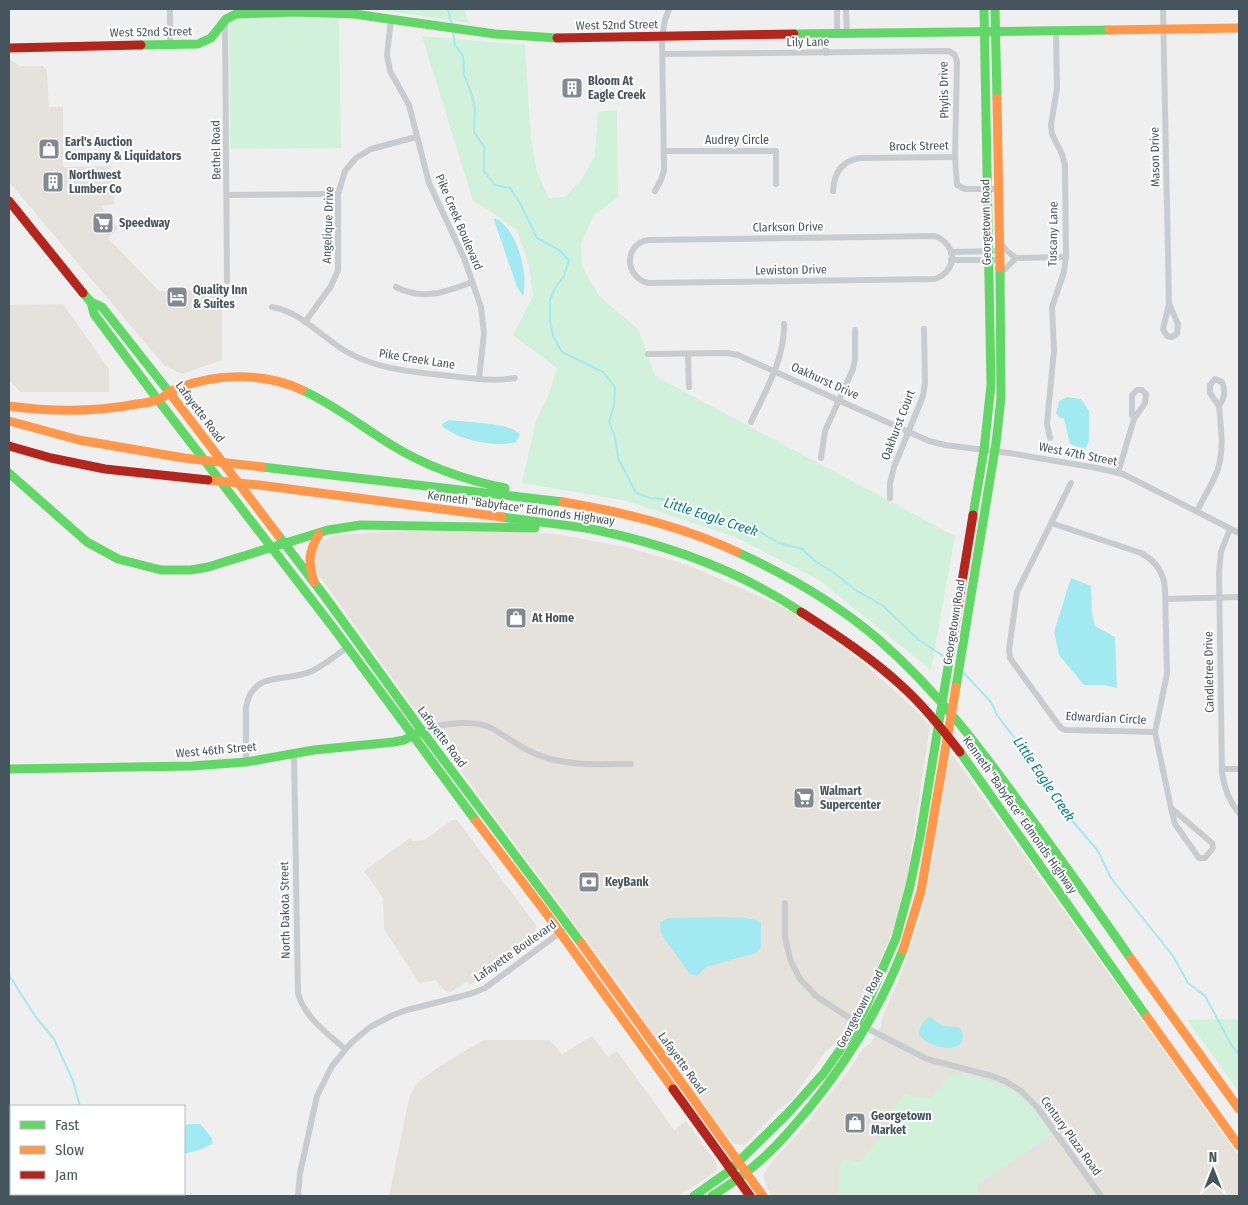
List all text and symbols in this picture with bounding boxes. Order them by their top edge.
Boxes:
street label: West 52nd Street [576,17,658,33]
street label: West 52nd Street [110,24,192,40]
street label: Lily Lane [786,35,830,49]
street label: Phylis Drive [937,61,951,119]
place label: Bloom At Eagle Creek [588,74,647,102]
building icon: Bloom At Eagle Creek [560,76,584,100]
street label: Bethel Road [208,120,224,180]
street label: Mason Drive [1147,127,1163,187]
street label: Audrey Circle [705,133,769,147]
place label: Earl's Auction Company & Liquidators [65,135,182,163]
shop icon: Earl's Auction Company & Liquidators [37,137,61,161]
street label: Brock Street [889,138,949,154]
place label: Northwest Lumber Co [69,168,122,196]
building icon: Northwest Lumber Co [41,170,65,194]
street label: Pike Creek Boulevard [432,172,486,272]
street label: Georgetown Road [978,179,994,265]
street label: Angelique Drive [320,186,336,264]
street label: Tuscany Lane [1045,201,1061,267]
supermarket icon: Speedway [91,211,115,235]
place label: Speedway [119,216,170,230]
street label: Clarkson Drive [753,219,824,235]
street label: Lewiston Drive [755,262,827,278]
place label: Quality Inn & Suites [193,283,247,311]
hotel icon: Quality Inn & Suites [165,285,189,309]
street label: Pike Creek Lane [378,346,456,372]
street label: Oakhurst Drive [789,360,861,402]
street label: Lafayette Road [173,379,227,445]
street label: Oakhurst Court [878,388,918,462]
street label: West 47th Street [1038,440,1119,468]
street label: Kenneth "Babyface" Edmonds Highway [427,488,616,528]
water label: Little Eagle Creek [662,494,760,540]
street label: Georgetown Road [940,578,968,666]
shop icon: At Home [504,606,528,630]
place label: At Home [531,611,574,625]
street label: Candletree Drive [1201,631,1217,713]
street label: Lafayette Road [415,704,469,770]
street label: Edwardian Circle [1065,709,1147,727]
street label: Kenneth "Babyface" Edmonds Highway [960,734,1080,897]
water label: Little Eagle Creek [1010,734,1078,824]
street label: West 46th Street [175,739,257,761]
place label: Walmart Supercenter [820,784,882,812]
supermarket icon: Walmart Supercenter [792,786,816,810]
street label: North Dakota Street [277,861,293,959]
bank icon: KeyBank [577,870,601,894]
place label: KeyBank [605,875,649,889]
street label: Lafayette Boulevard [471,917,559,985]
street label: Georgetown Road [834,968,886,1050]
street label: Lafayette Road [655,1029,709,1097]
street label: Century Plaza Road [1038,1094,1104,1178]
legend [10,1105,185,1195]
place label: Georgetown Market [871,1109,932,1137]
shop icon: Georgetown Market [843,1111,867,1135]
text: Fast [55,1116,79,1134]
text: Slow [55,1141,84,1159]
north arrow [1188,1145,1238,1195]
text: N [1209,1149,1217,1166]
text: Jam [55,1166,78,1184]

